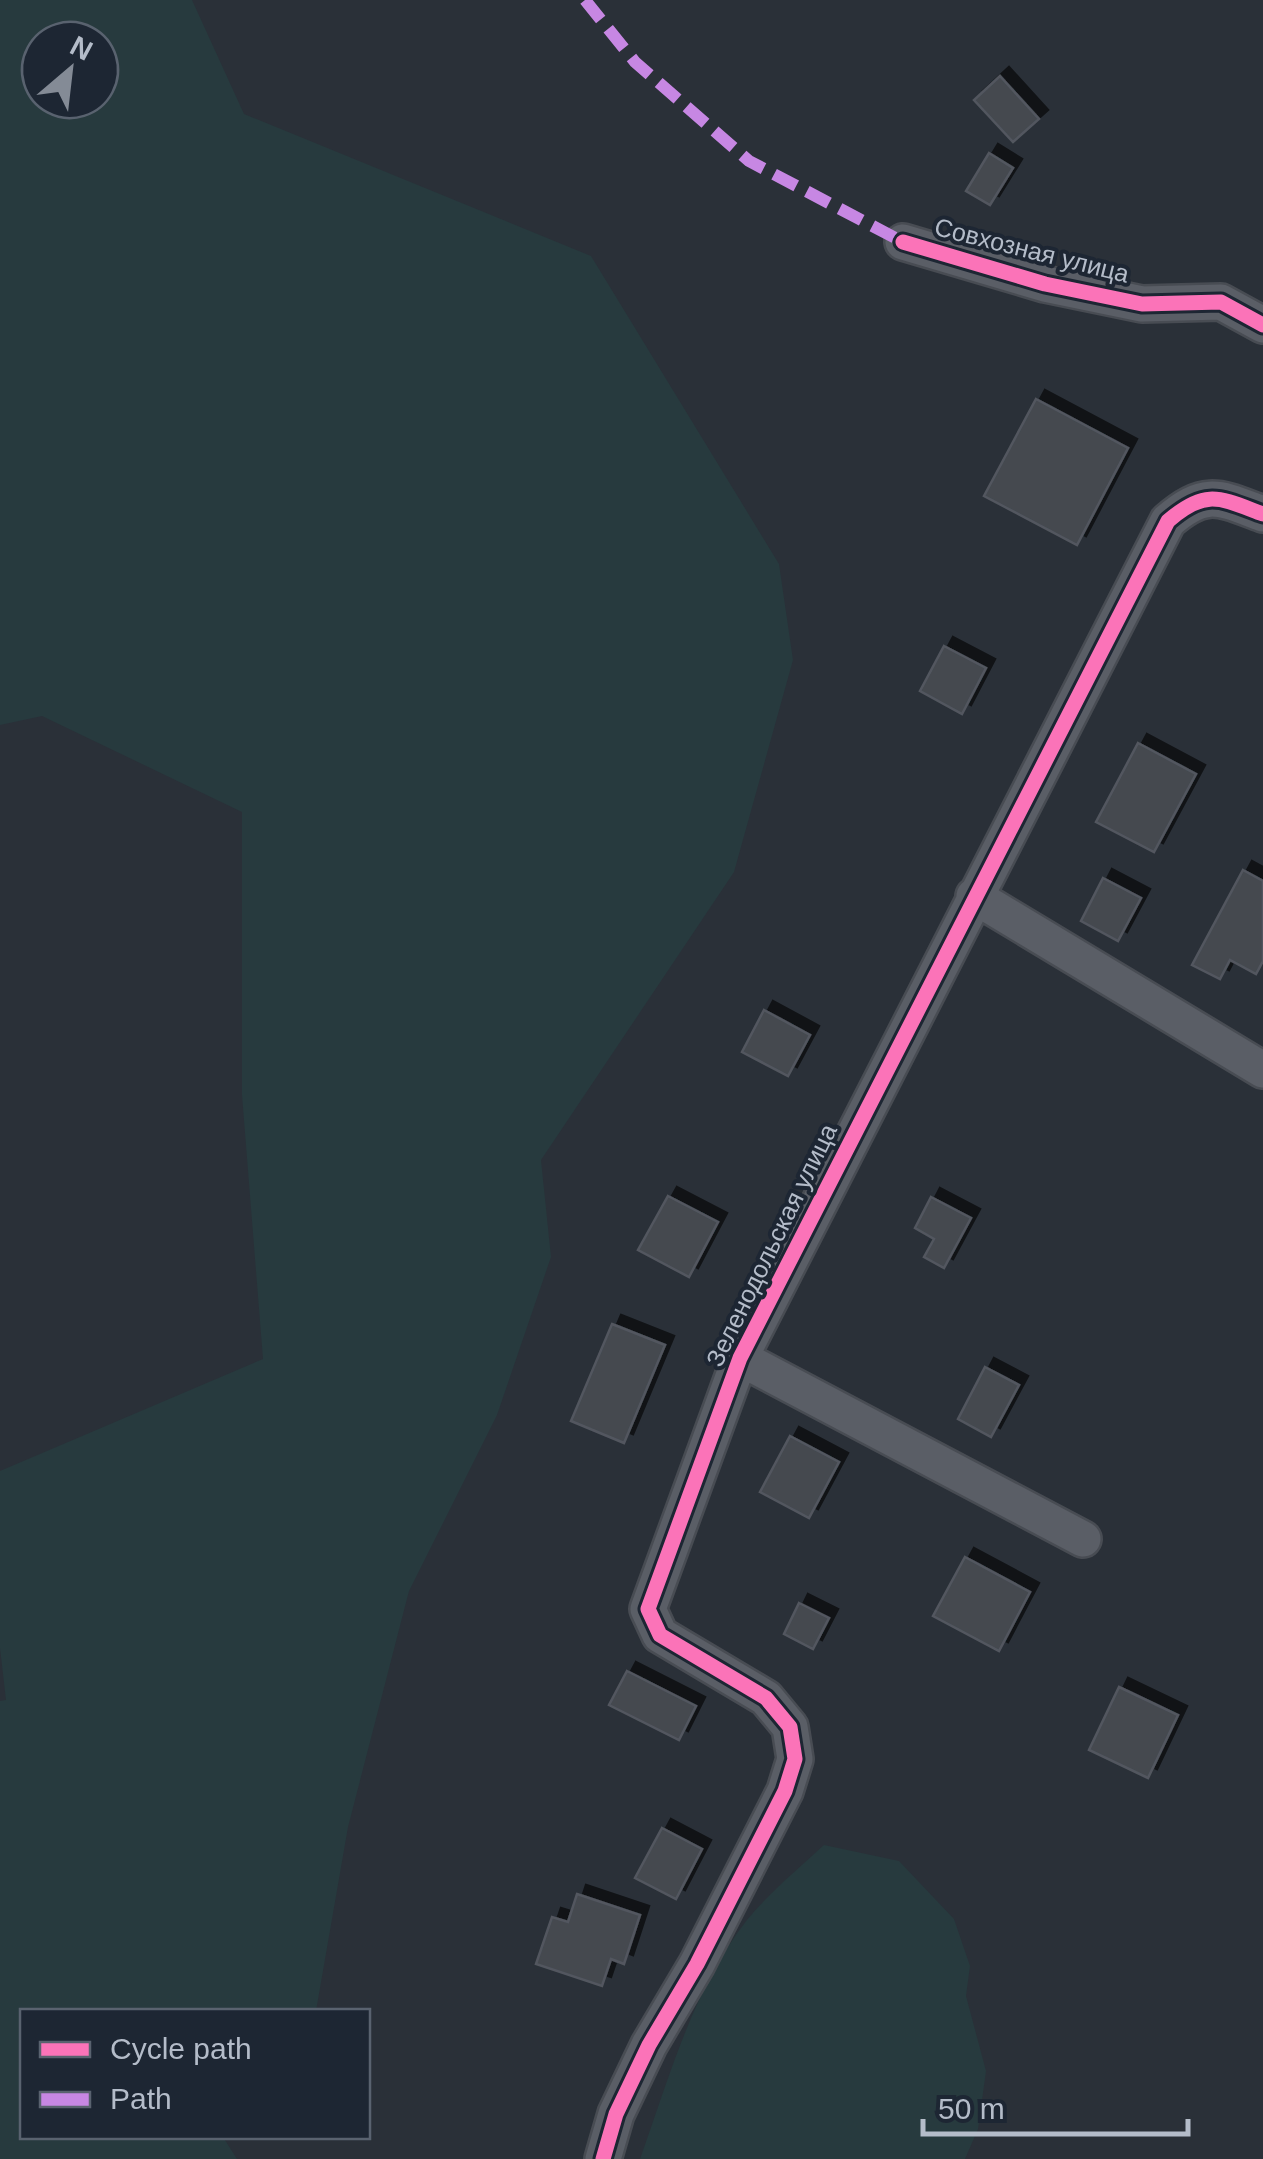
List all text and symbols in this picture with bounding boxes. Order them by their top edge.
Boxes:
north arrow [20,20,120,120]
text: N [65,30,98,67]
street label: Совхозная улица [932,212,1132,288]
street label: Зеленодольская улица [700,1119,842,1371]
legend [20,2009,370,2139]
text: Cycle path [110,2032,252,2065]
scale bar [923,2074,1188,2136]
text: Path [110,2082,172,2115]
text: 50 m [938,2092,1005,2125]

